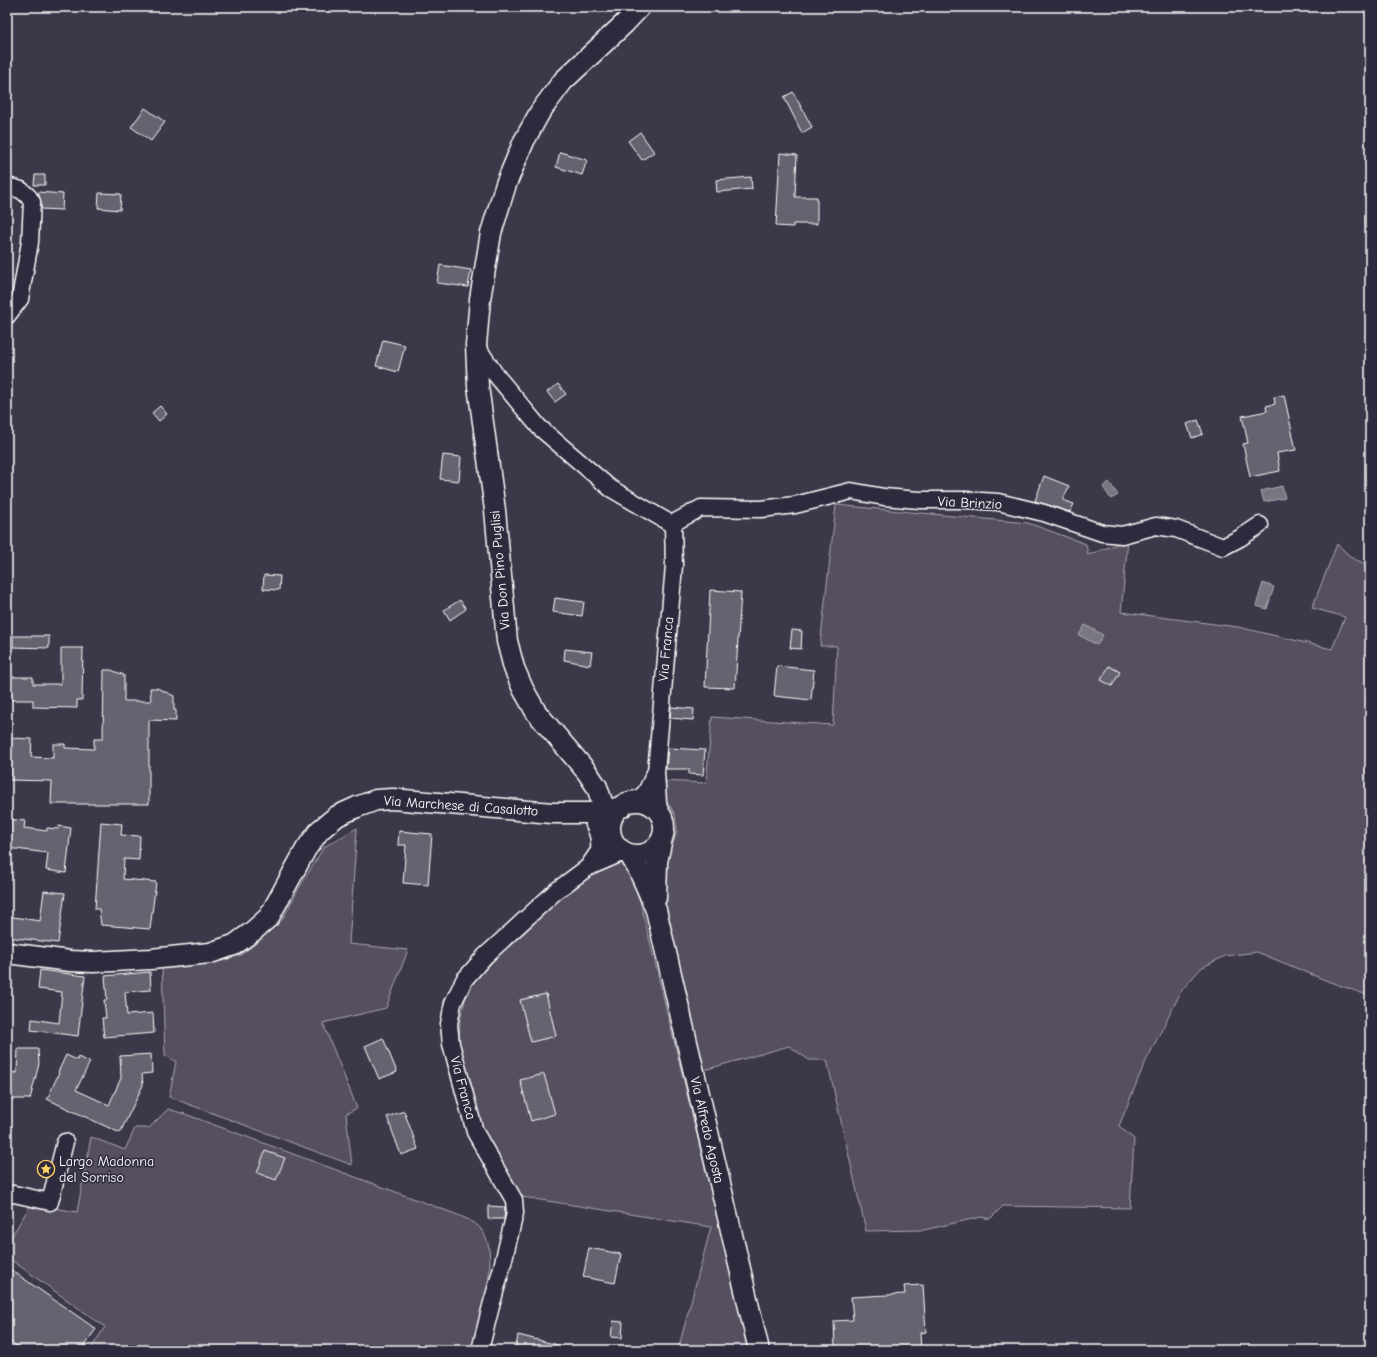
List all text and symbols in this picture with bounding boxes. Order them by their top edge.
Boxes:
street label: Via Brinzio [937,493,1003,513]
street label: Via Don Pino Puglisi [486,510,514,630]
street label: Via Franca [655,616,677,682]
street label: Via Marchese di Casalotto [383,792,539,820]
street label: Via Franca [446,1054,480,1122]
street label: Via Alfredo Agosta [686,1075,728,1185]
place label: Largo Madonna del Sorriso [59,1153,154,1186]
place icon: Largo Madonna del Sorriso [36,1159,56,1179]

